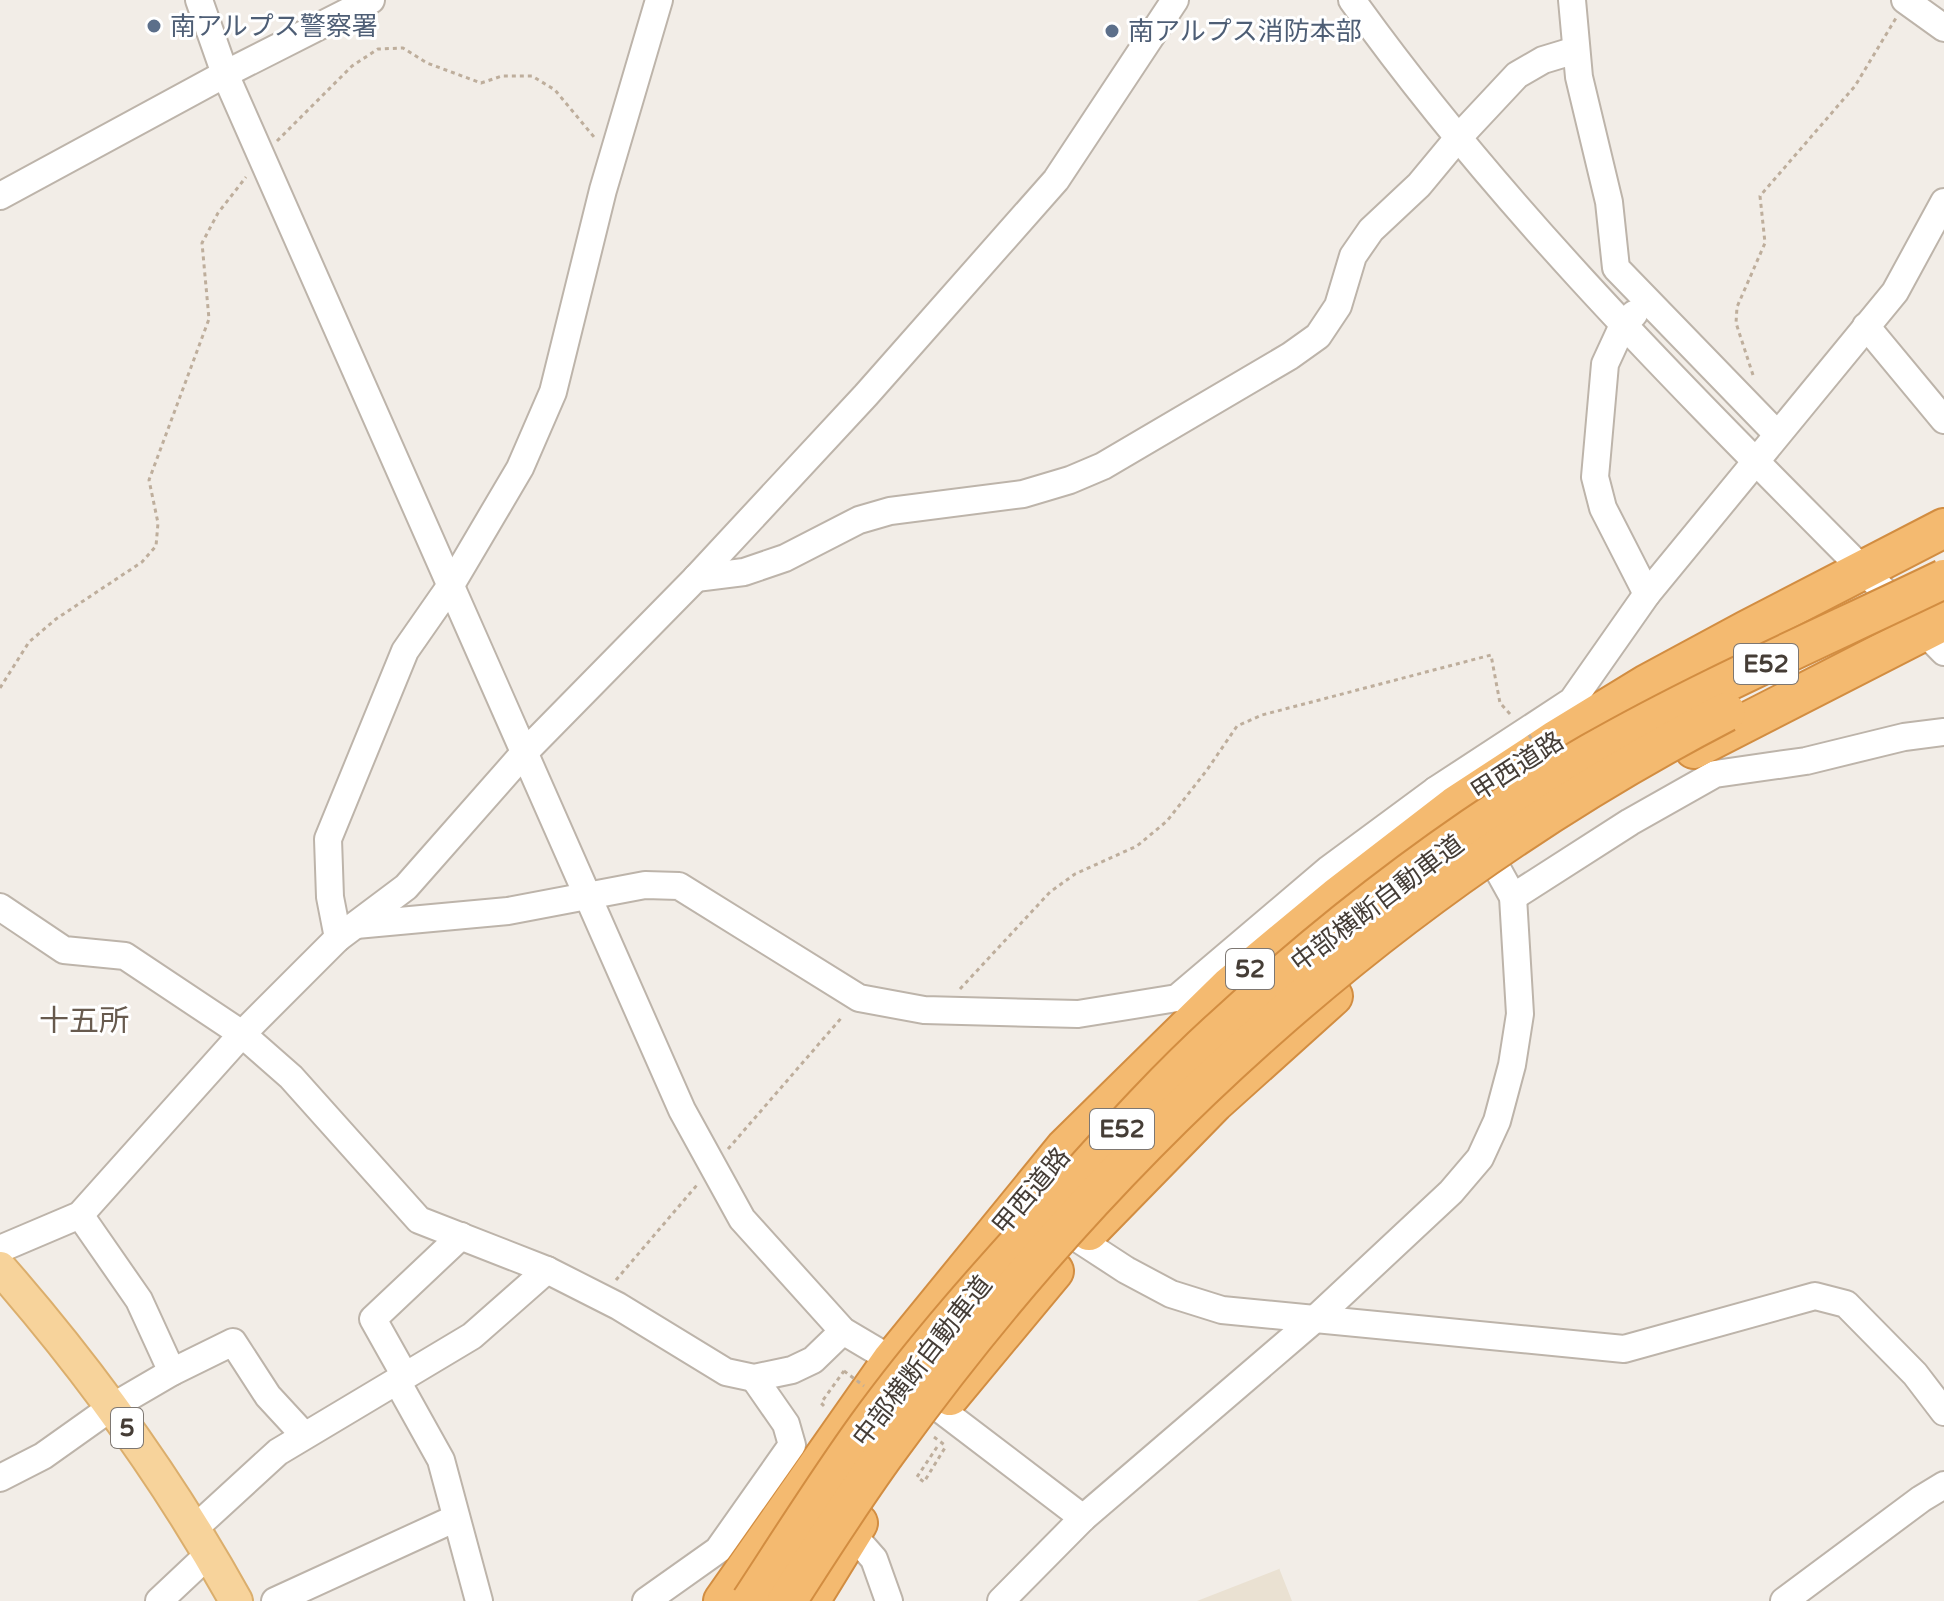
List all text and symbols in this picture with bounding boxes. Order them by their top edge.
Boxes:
place label: 南アルプス警察署 [170,11,378,42]
place label: 南アルプス消防本部 [1128,16,1362,47]
marker: 南アルプス警察署 [145,17,163,35]
marker: 南アルプス消防本部 [1103,22,1121,40]
road number: E52 [1734,644,1798,684]
street label: 甲西道路 [1465,725,1569,808]
street label: 中部横断自動車道 [1285,828,1470,978]
road number: 52 [1226,949,1274,989]
district label: 十五所 [39,1003,129,1040]
road number: E52 [1090,1109,1154,1149]
street label: 甲西道路 [986,1142,1077,1241]
street label: 中部横断自動車道 [846,1270,999,1453]
road number: 5 [111,1408,143,1448]

